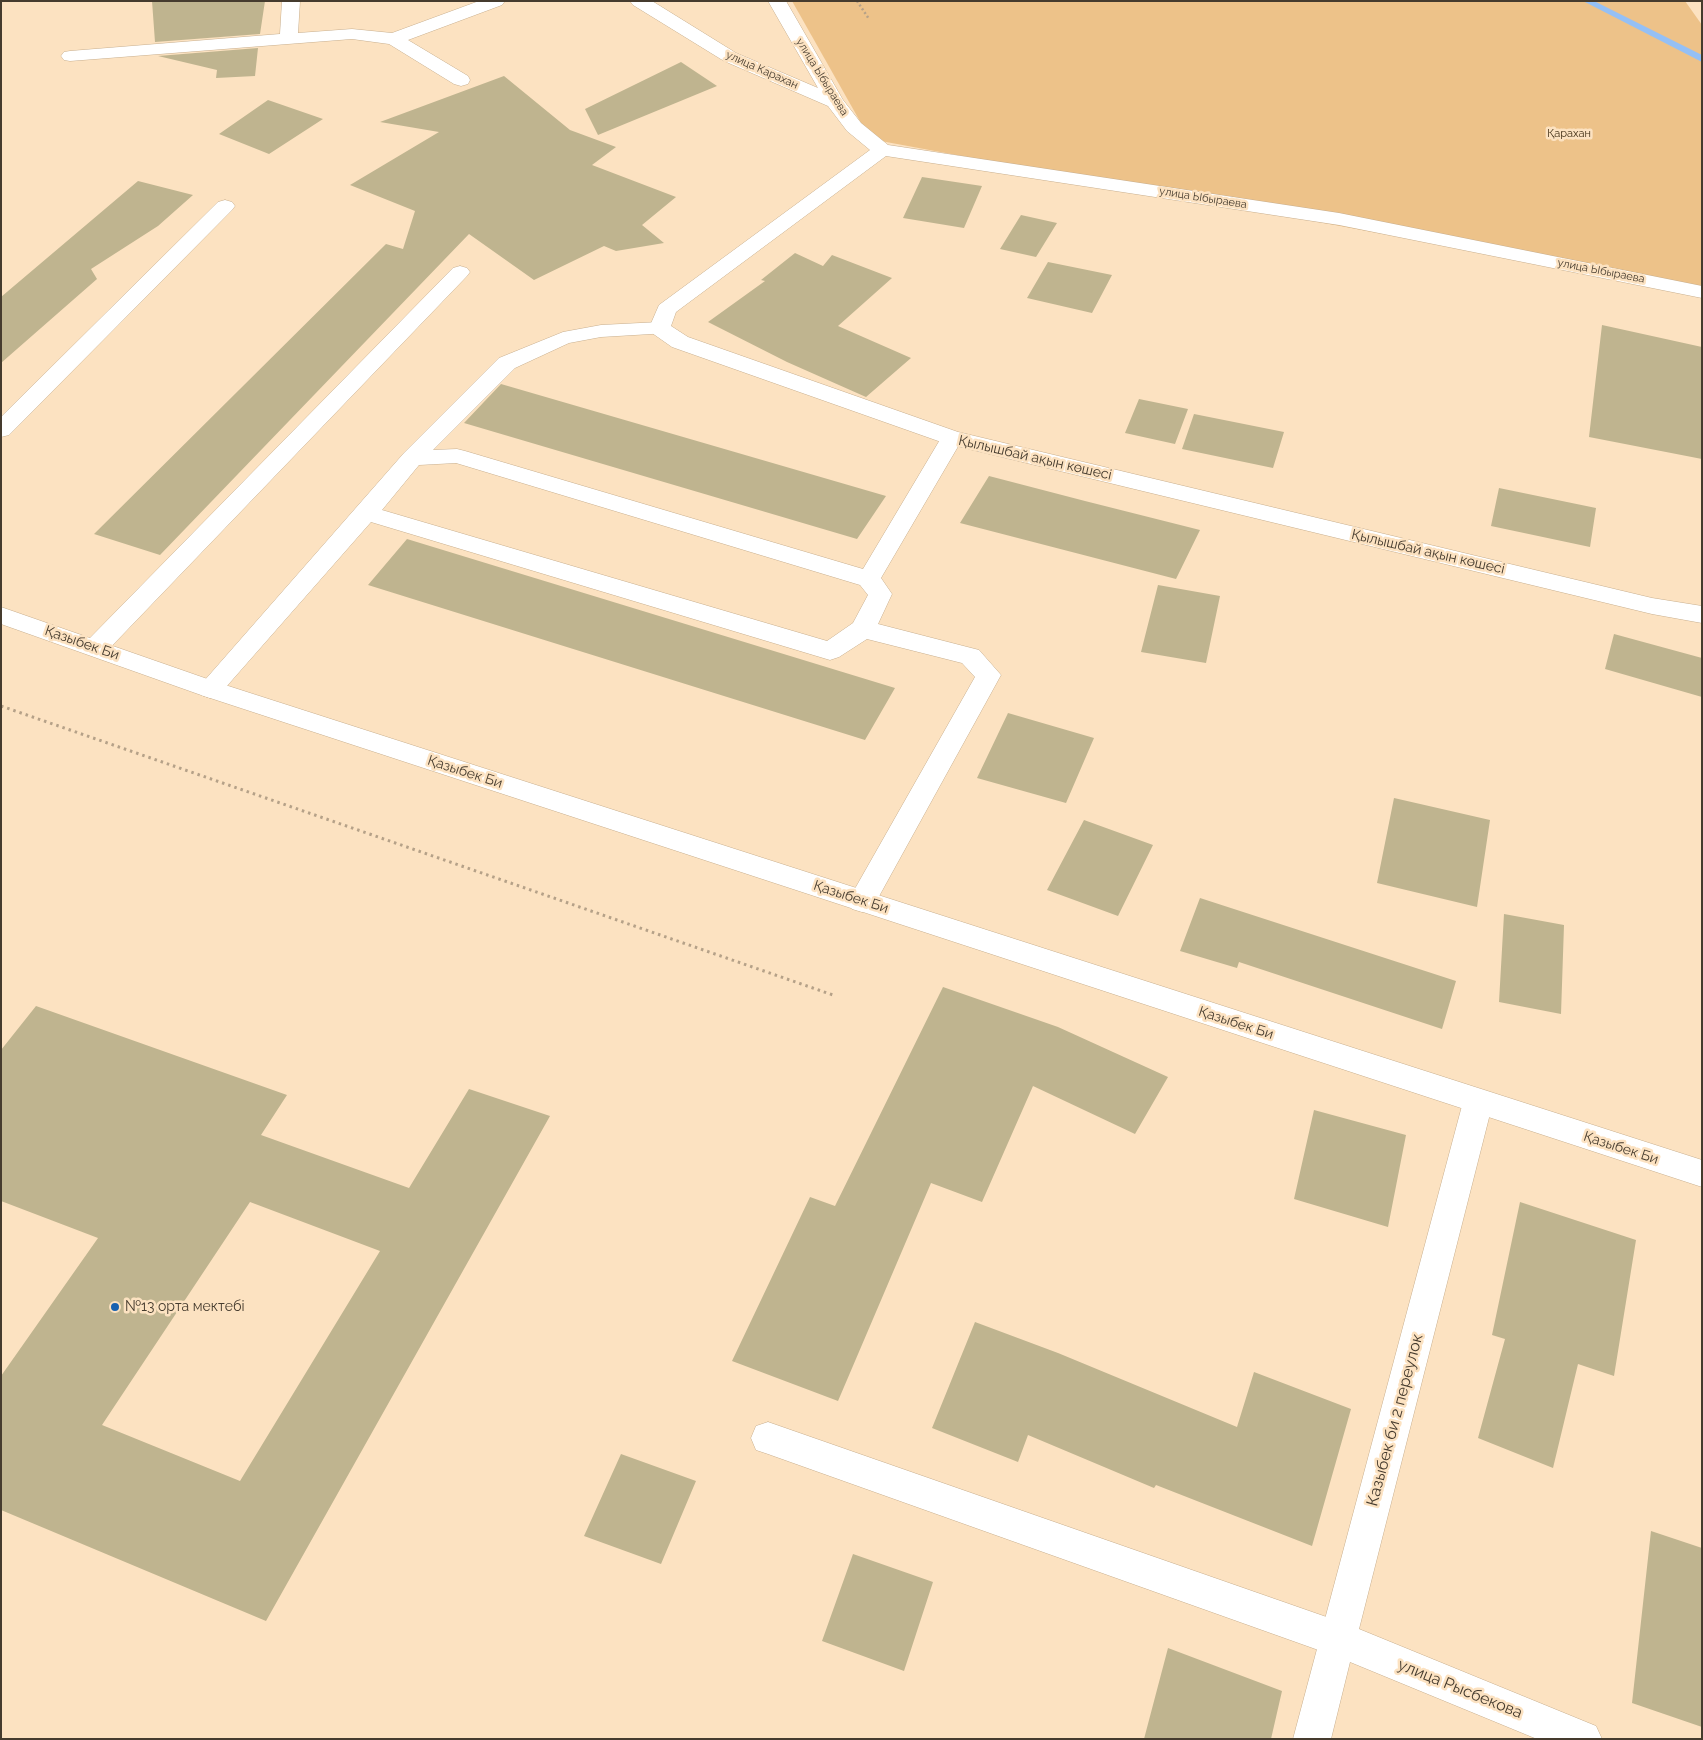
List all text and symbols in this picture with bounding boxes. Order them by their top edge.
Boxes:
street label: улица Ыбыраева [793,36,851,118]
street label: улица Карахан [724,48,800,92]
park label: Қарахан [1547,127,1591,141]
street label: улица Ыбыраева [1158,185,1248,211]
street label: улица Ыбыраева [1556,256,1646,286]
street label: Қылышбай ақын көшесі [957,432,1113,484]
street label: Қылышбай ақын көшесі [1350,526,1506,578]
street label: Қазыбек Би [43,622,121,664]
street label: Қазыбек Би [426,752,504,792]
street label: Қазыбек Би [812,877,890,917]
street label: Қазыбек Би [1197,1003,1275,1043]
street label: Қазыбек Би [1582,1128,1660,1168]
place label: №13 орта мектебі [125,1299,245,1315]
marker: №13 орта мектебі [109,1301,121,1313]
street label: Казыбек би 2 переулок [1363,1332,1427,1508]
street label: улица Рысбекова [1395,1655,1525,1723]

